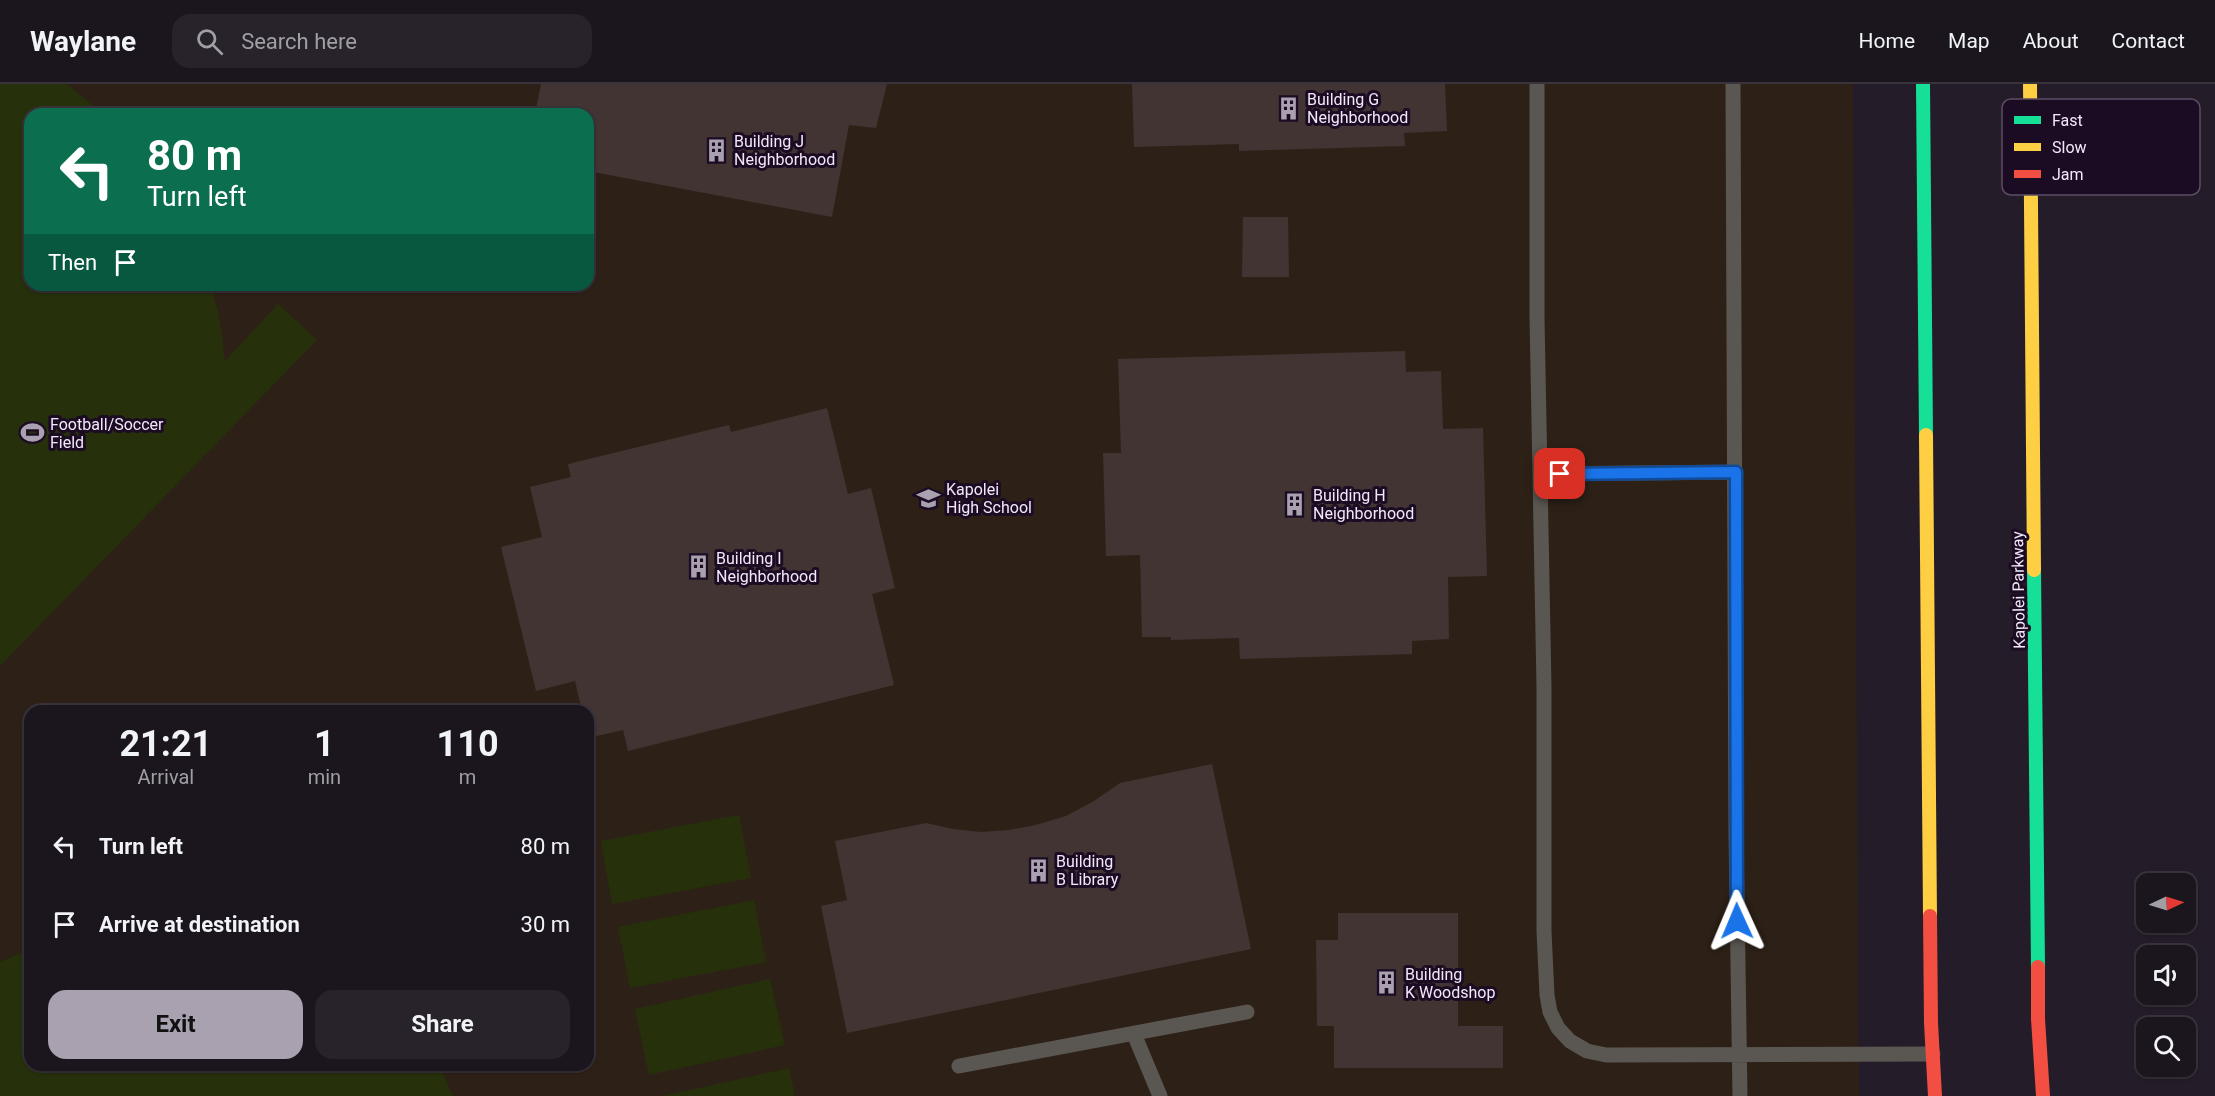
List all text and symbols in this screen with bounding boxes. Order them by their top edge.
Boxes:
search box [172,14,592,68]
text: Waylane [30,25,136,58]
icon: search [193,25,226,58]
text: Search here [241,29,357,54]
text: Home [1859,29,1915,53]
text: Map [1948,29,1990,53]
text: About [2023,29,2079,53]
text: Contact [2112,29,2185,53]
place label: Building G Neighborhood [1307,90,1408,127]
building icon: Building G Neighborhood [1276,95,1302,121]
legend [2002,99,2200,195]
text: Fast [2052,111,2083,130]
text: 80 m [147,131,242,180]
icon: left [48,132,126,210]
place label: Building J Neighborhood [734,132,835,169]
building icon: Building J Neighborhood [703,137,729,163]
text: Slow [2052,138,2087,157]
text: Jam [2052,165,2084,184]
text: Turn left [147,181,247,213]
icon: arrive [109,246,142,279]
text: Then [48,250,97,275]
place label: Football/Soccer Field [50,415,164,452]
sports icon: Football/Soccer Field [19,420,45,446]
pin [1534,448,1585,499]
icon: arrive [1543,457,1576,490]
place label: Kapolei High School [946,480,1032,517]
school or university icon: Kapolei High School [915,485,941,511]
place label: Building H Neighborhood [1313,486,1414,523]
building icon: Building H Neighborhood [1282,491,1308,517]
street label: Kapolei Parkway [2008,531,2029,649]
place label: Building I Neighborhood [716,549,817,586]
building icon: Building I Neighborhood [685,554,711,580]
text: 21:21 [119,723,212,765]
text: 1 [314,723,335,765]
text: 110 [437,723,499,765]
text: Arrival [137,765,194,789]
text: min [308,765,341,789]
text: m [459,765,476,789]
icon: left [48,830,81,863]
text: Turn left [99,834,183,859]
text: 80 m [521,834,570,859]
place label: Building B Library [1056,852,1119,889]
building icon: Building B Library [1025,857,1051,883]
north arrow [2136,873,2196,933]
map controls [2136,873,2196,1077]
position arrow [1705,889,1769,953]
icon: arrive [48,908,81,941]
text: Arrive at destination [99,912,300,937]
text: 30 m [521,912,570,937]
button: sound [2136,945,2196,1005]
place label: Building K Woodshop [1405,965,1495,1002]
building icon: Building K Woodshop [1374,970,1400,996]
button: Exit [48,990,303,1059]
button: Share [315,990,570,1059]
button: search [2136,1017,2196,1077]

